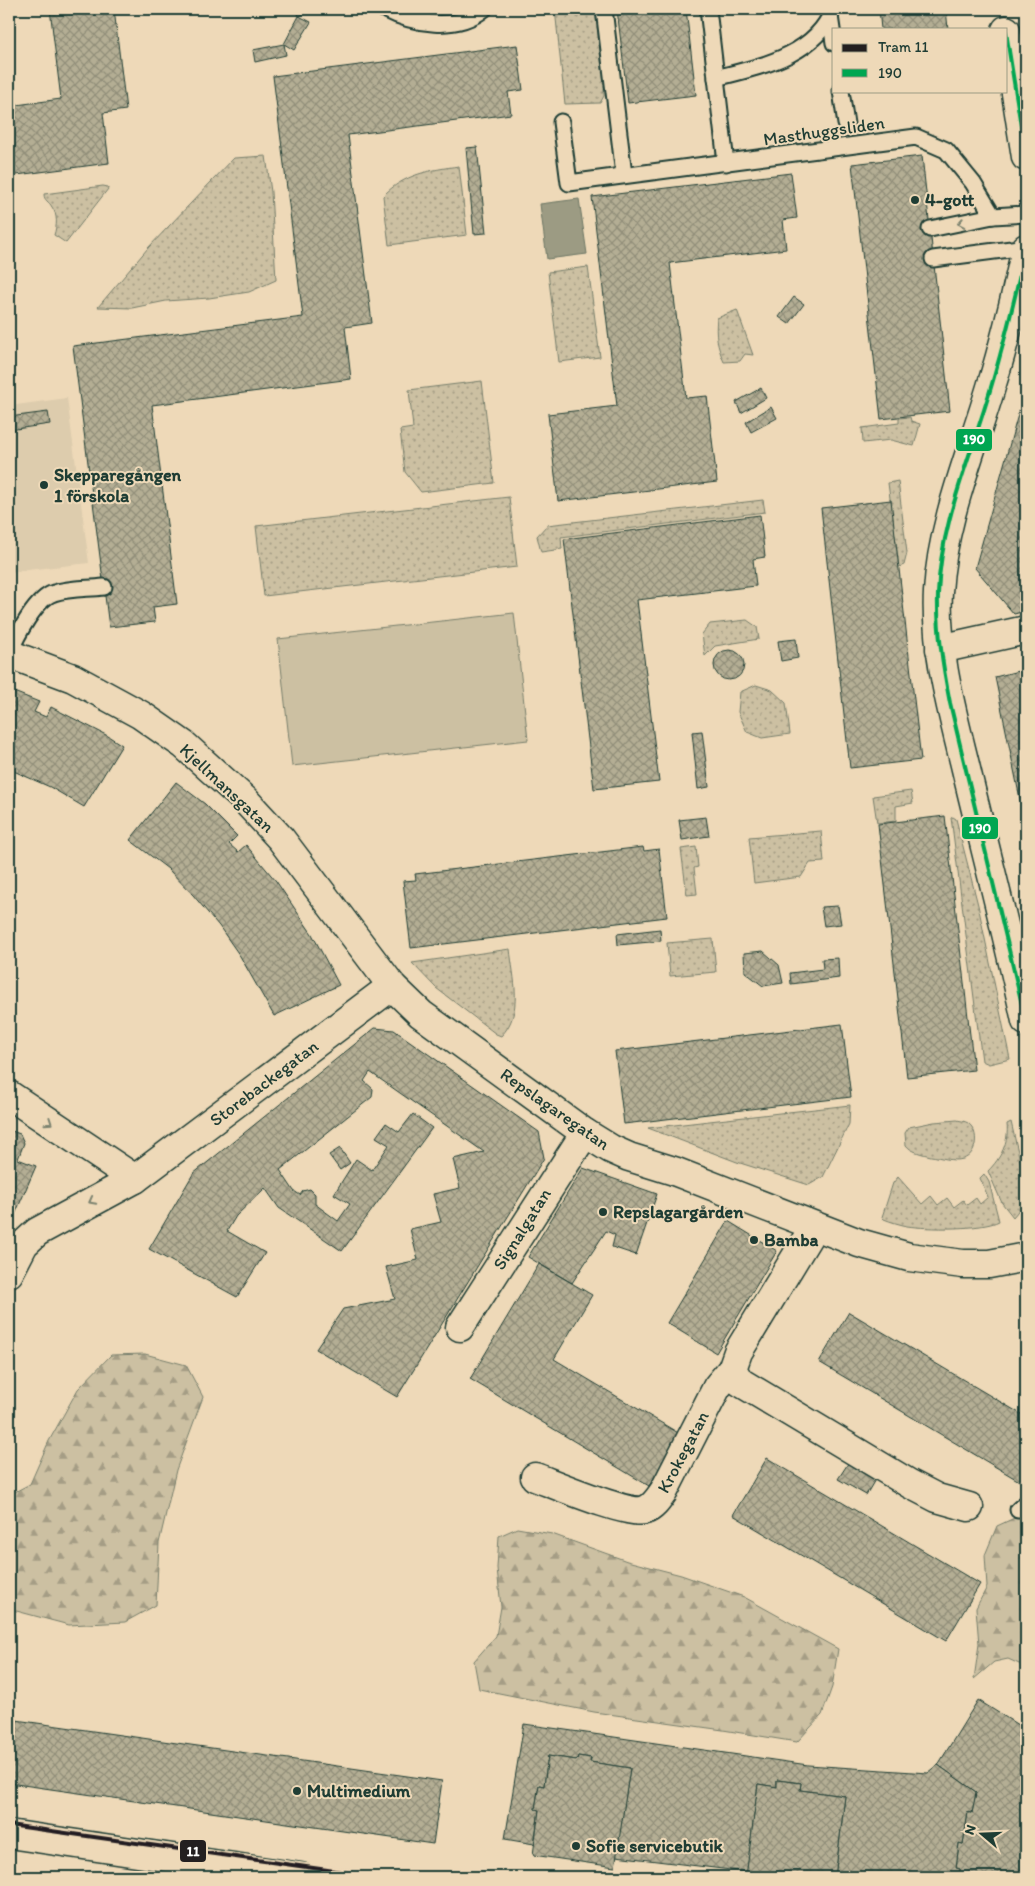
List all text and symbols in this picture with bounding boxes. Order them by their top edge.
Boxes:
legend [832,28,1008,92]
text: Tram 11 [878,38,929,56]
text: 190 [878,64,902,82]
street label: Masthuggsliden [762,112,886,150]
place label: 4-gott [925,189,974,211]
marker: 4-gott [909,194,921,206]
one-way arrow [956,217,965,227]
line badge: 190 [955,428,993,452]
text: 190 [963,431,986,448]
place label: Skepparegången 1 förskola [54,464,181,507]
marker: Skepparegången 1 förskola [38,479,50,491]
street label: Kjellmansgatan [175,739,279,837]
line badge: 190 [961,816,999,840]
text: 190 [969,820,992,837]
street label: Storebackegatan [205,1035,323,1131]
street label: Repslagaregatan [496,1063,614,1155]
one-way arrow [43,1116,53,1125]
street label: Signalgatan [488,1184,556,1274]
one-way arrow [88,1195,97,1205]
place label: Repslagargården [613,1201,744,1223]
marker: Repslagargården [597,1206,609,1218]
place label: Bamba [764,1229,819,1251]
marker: Bamba [748,1234,760,1246]
street label: Krokegatan [652,1407,714,1497]
place label: Multimedium [307,1780,411,1802]
marker: Multimedium [291,1785,303,1797]
north arrow [958,1808,1008,1858]
text: N [961,1823,980,1837]
place label: Sofie servicebutik [586,1835,724,1857]
line badge: 11 [179,1839,207,1863]
marker: Sofie servicebutik [570,1840,582,1852]
text: 11 [187,1843,200,1860]

